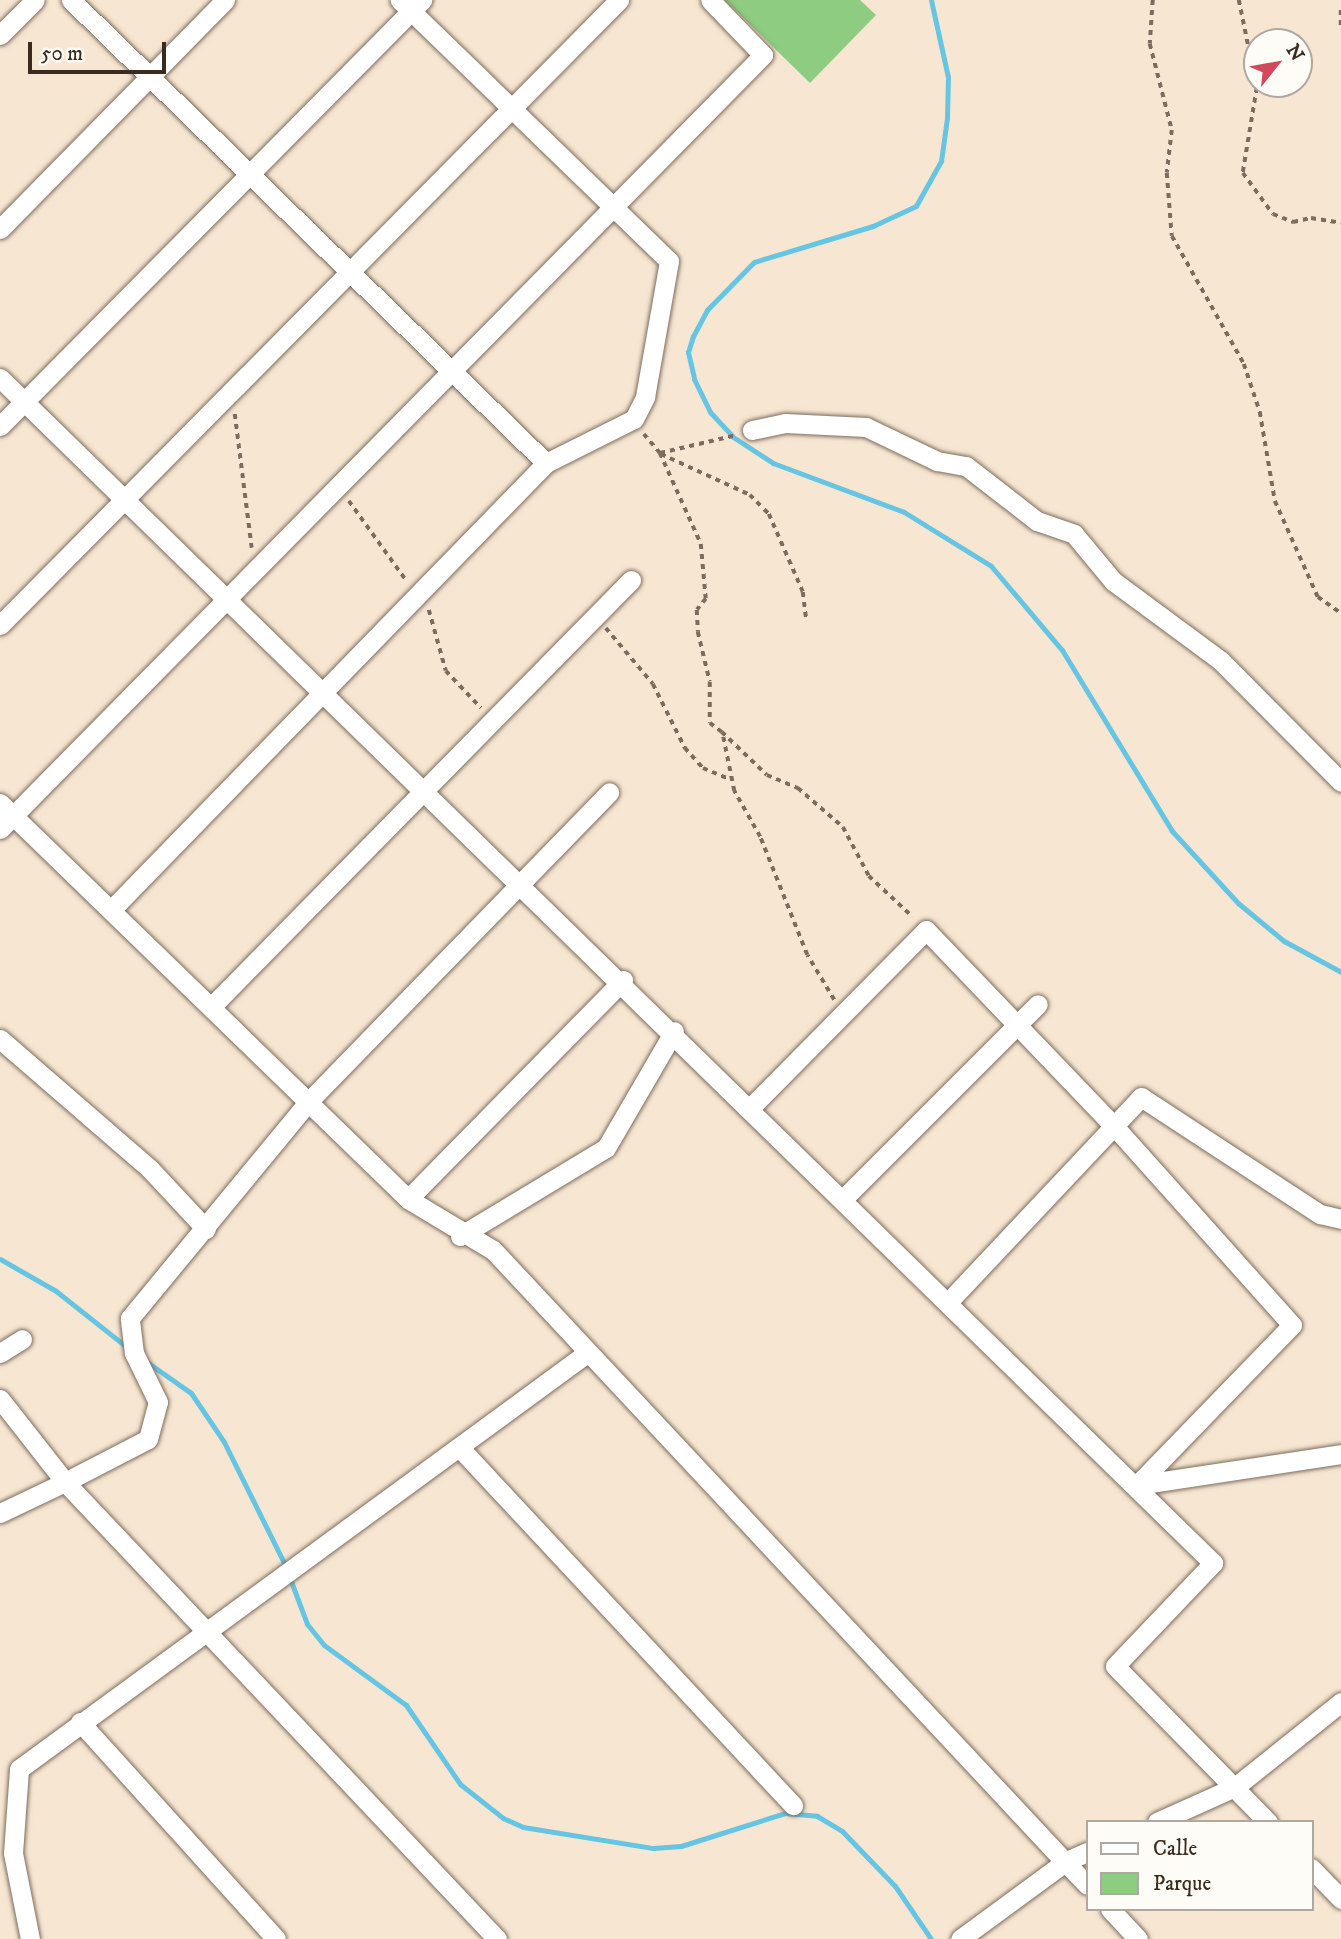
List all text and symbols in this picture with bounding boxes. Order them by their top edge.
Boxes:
scale bar [32,28,170,72]
north arrow [1243,28,1313,98]
text: N [1281,40,1309,66]
text: 50 m [41,41,83,67]
legend [1086,1820,1313,1911]
text: Calle [1153,1836,1197,1862]
text: Parque [1153,1871,1211,1897]

